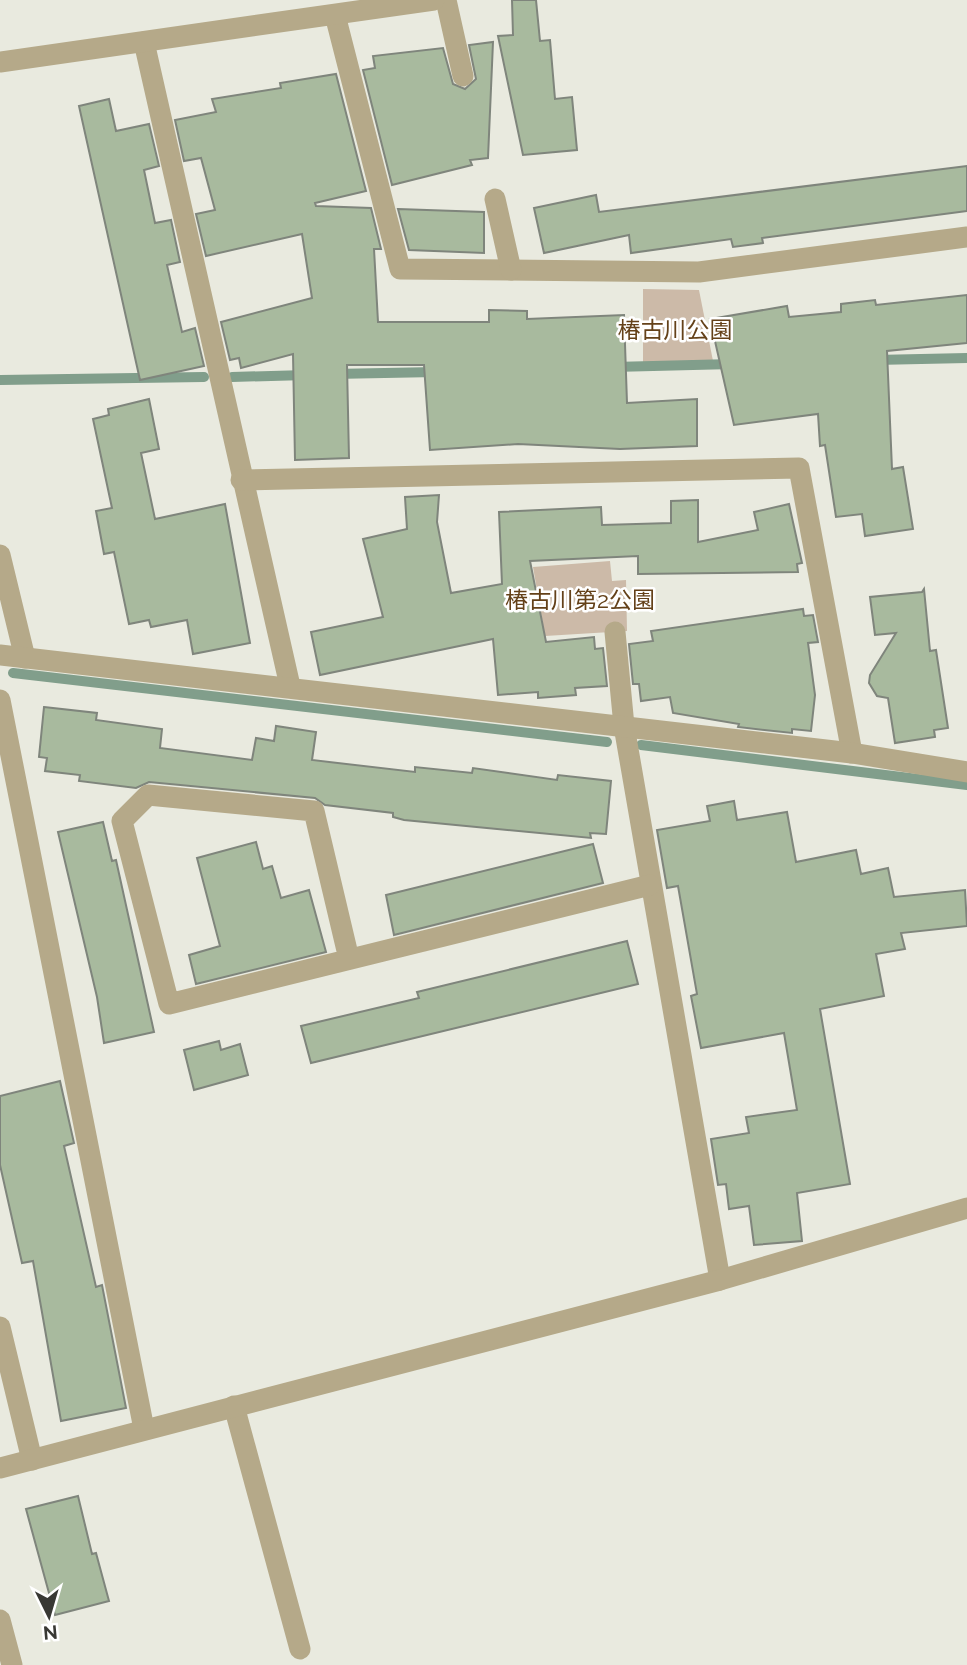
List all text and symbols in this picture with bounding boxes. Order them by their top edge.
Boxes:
park label: 椿古川公園 [618,316,733,343]
park label: 椿古川第2公園 [505,586,655,613]
north arrow [14,1581,84,1651]
text: N [42,1621,59,1645]

